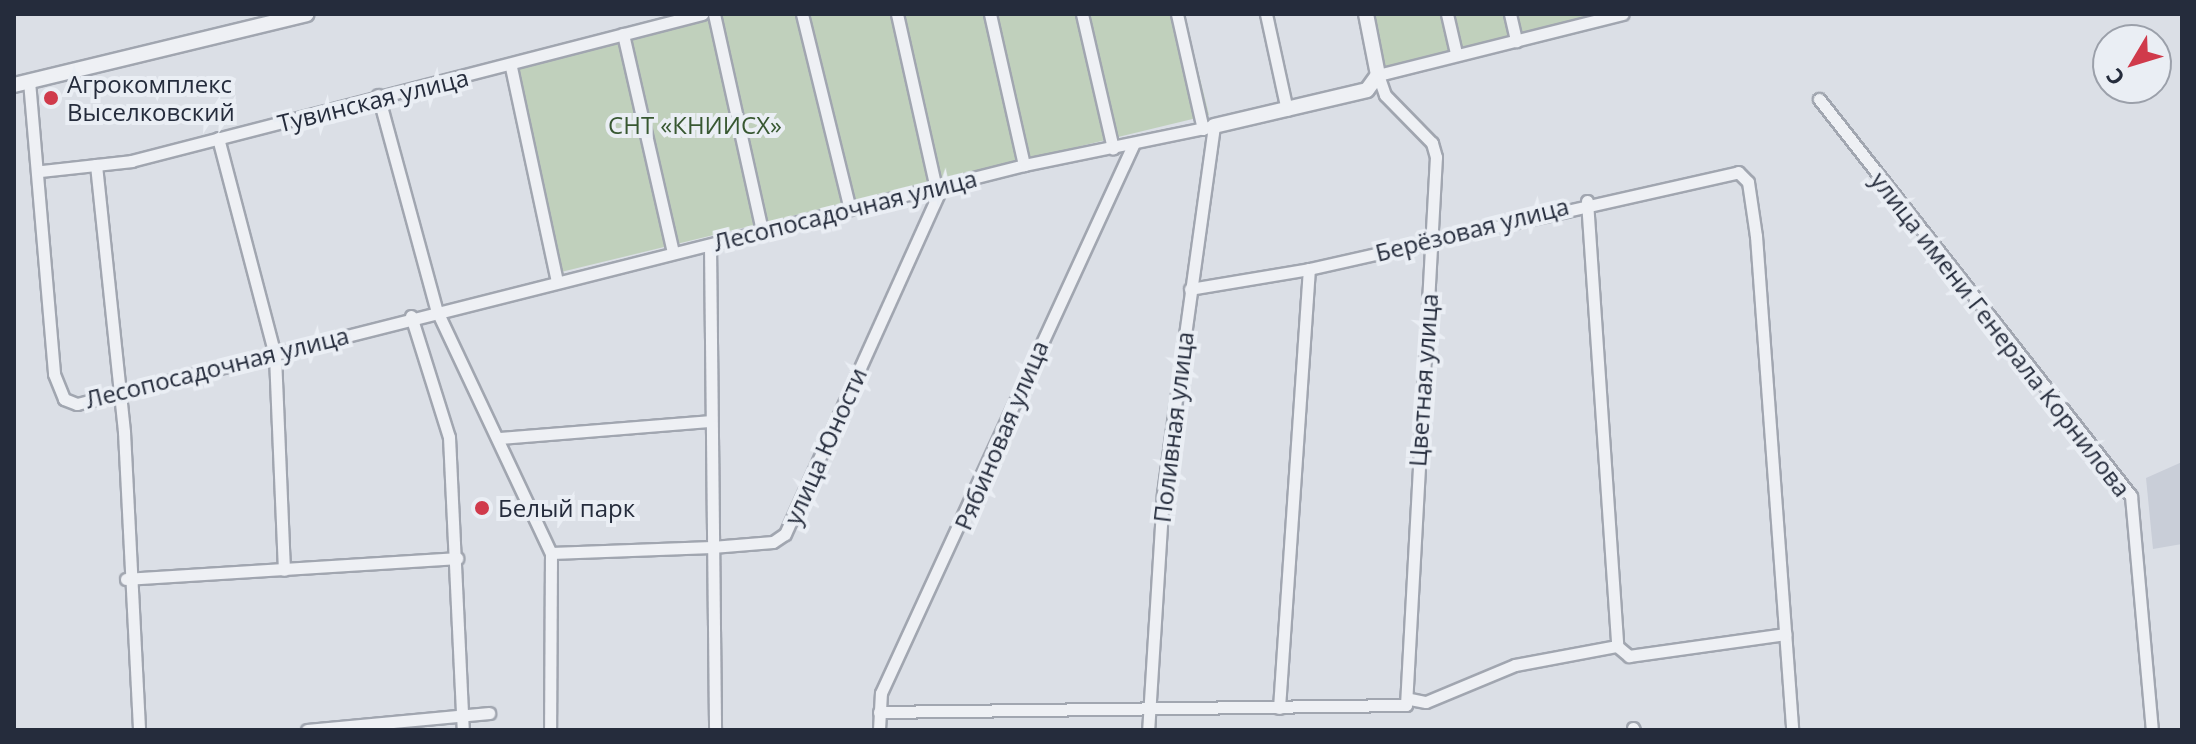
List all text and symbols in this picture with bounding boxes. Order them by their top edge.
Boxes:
north arrow [2092,24,2172,104]
street label: Тувинская улица [275,62,471,138]
text: С [2099,63,2131,92]
place label: Агрокомплекс Выселковский [67,70,235,126]
marker: Агрокомплекс Выселковский [42,89,60,107]
park label: СНТ «КНИИСХ» [608,111,782,139]
street label: Лесопосадочная улица [710,163,980,257]
street label: улица имени Генерала Корнилова [1865,166,2137,502]
street label: Берёзовая улица [1372,191,1572,267]
street label: Цветная улица [1403,292,1443,468]
street label: Лесопосадочная улица [82,320,352,414]
street label: Поливная улица [1147,330,1199,524]
street label: Рябиновая улица [948,336,1054,534]
street label: улица Юности [778,363,872,529]
place label: Белый парк [498,494,635,522]
marker: Белый парк [473,499,491,517]

